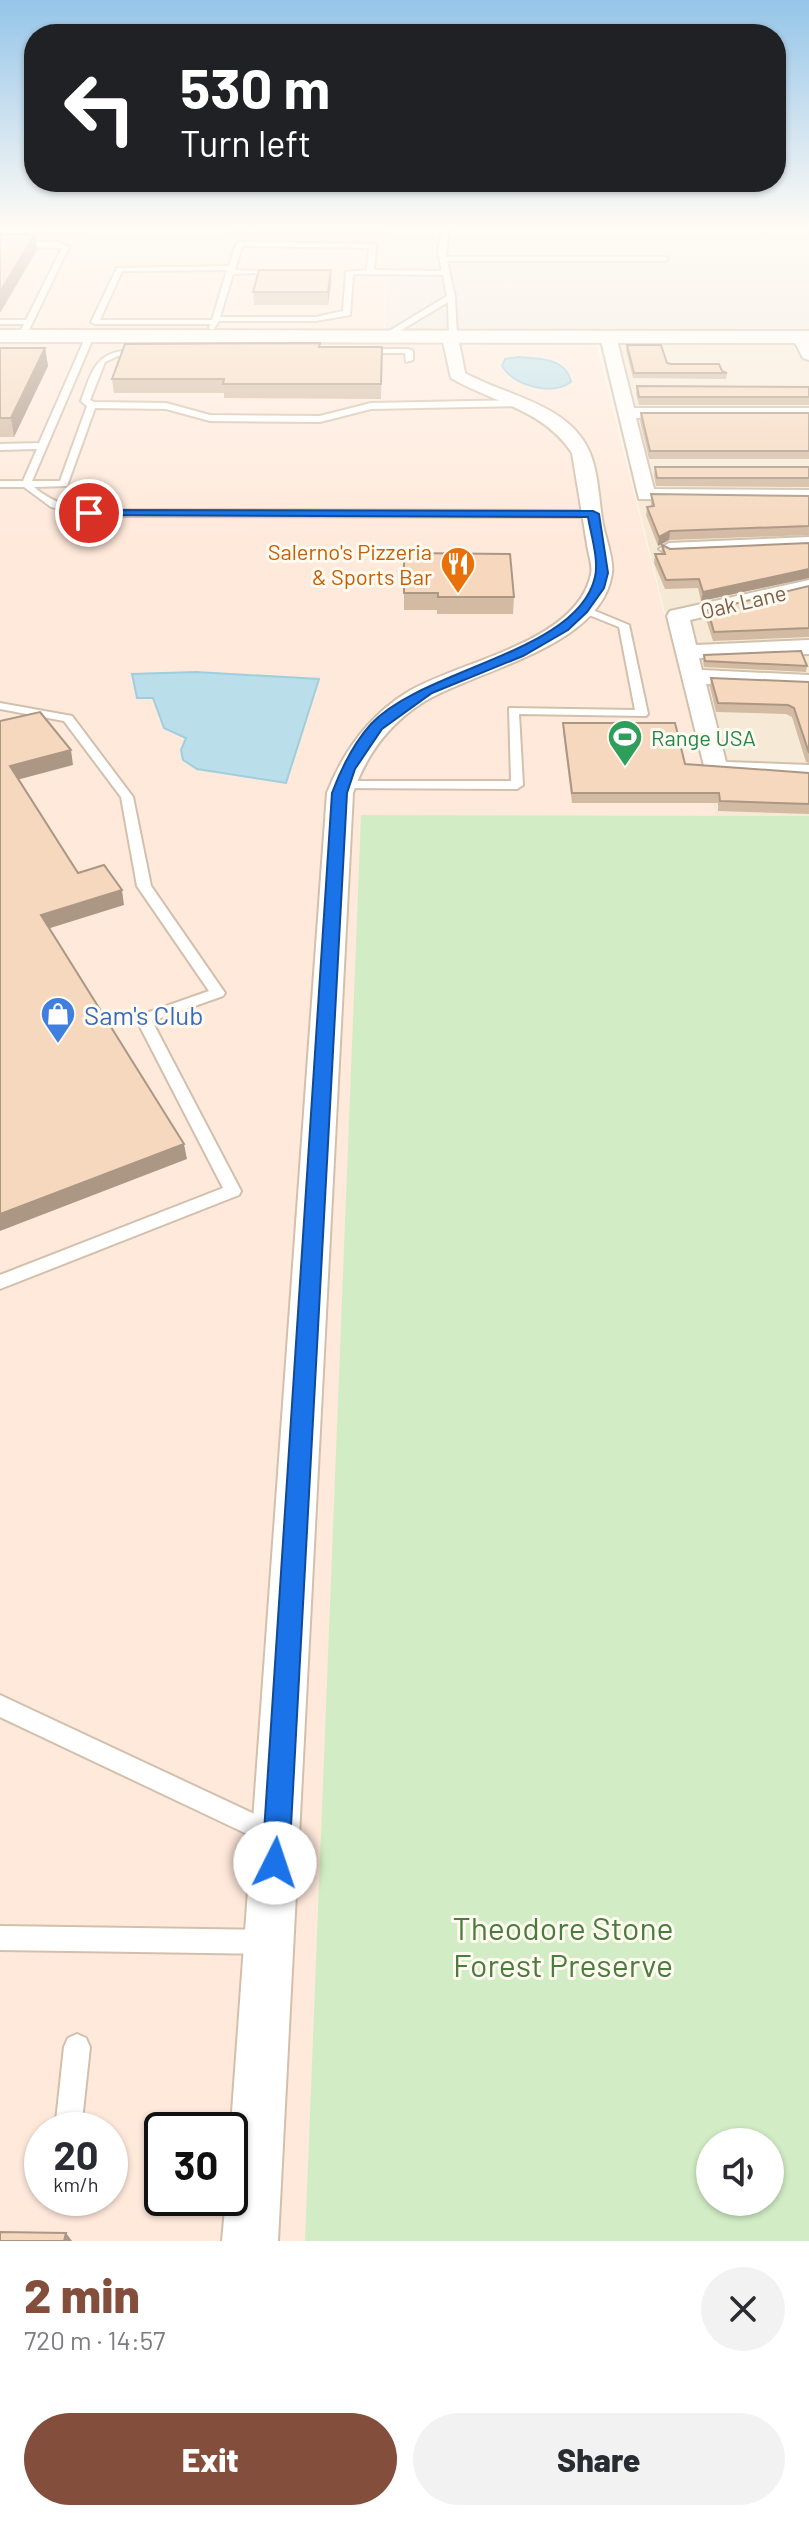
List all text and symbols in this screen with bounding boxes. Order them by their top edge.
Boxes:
text: 530 m [180,53,330,120]
icon: left [48,56,152,160]
text: Turn left [180,121,311,164]
pin [55,479,123,547]
icon: arrive [67,491,111,535]
place label: Salerno's Pizzeria & Sports Bar [268,538,432,589]
restaurant icon: Salerno's Pizzeria & Sports Bar [439,545,477,595]
street label: Oak Lane [698,579,788,623]
sports icon: Range USA [606,718,644,768]
place label: Range USA [651,724,756,750]
shop icon: Sam's Club [39,995,77,1045]
place label: Sam's Club [84,999,204,1030]
position arrow [233,1821,317,1905]
park label: Theodore Stone Forest Preserve [453,1908,673,1983]
speed limit sign: 30 [144,2112,248,2216]
map controls [696,2128,784,2216]
button: sound [696,2128,784,2216]
text: 20 [53,2130,99,2178]
text: km/h [53,2172,99,2196]
text: 2 min [24,2265,140,2323]
button: close [701,2267,785,2351]
text: 720 m · 14:57 [24,2324,165,2355]
button: Exit [24,2413,397,2505]
button: Share [413,2413,785,2505]

